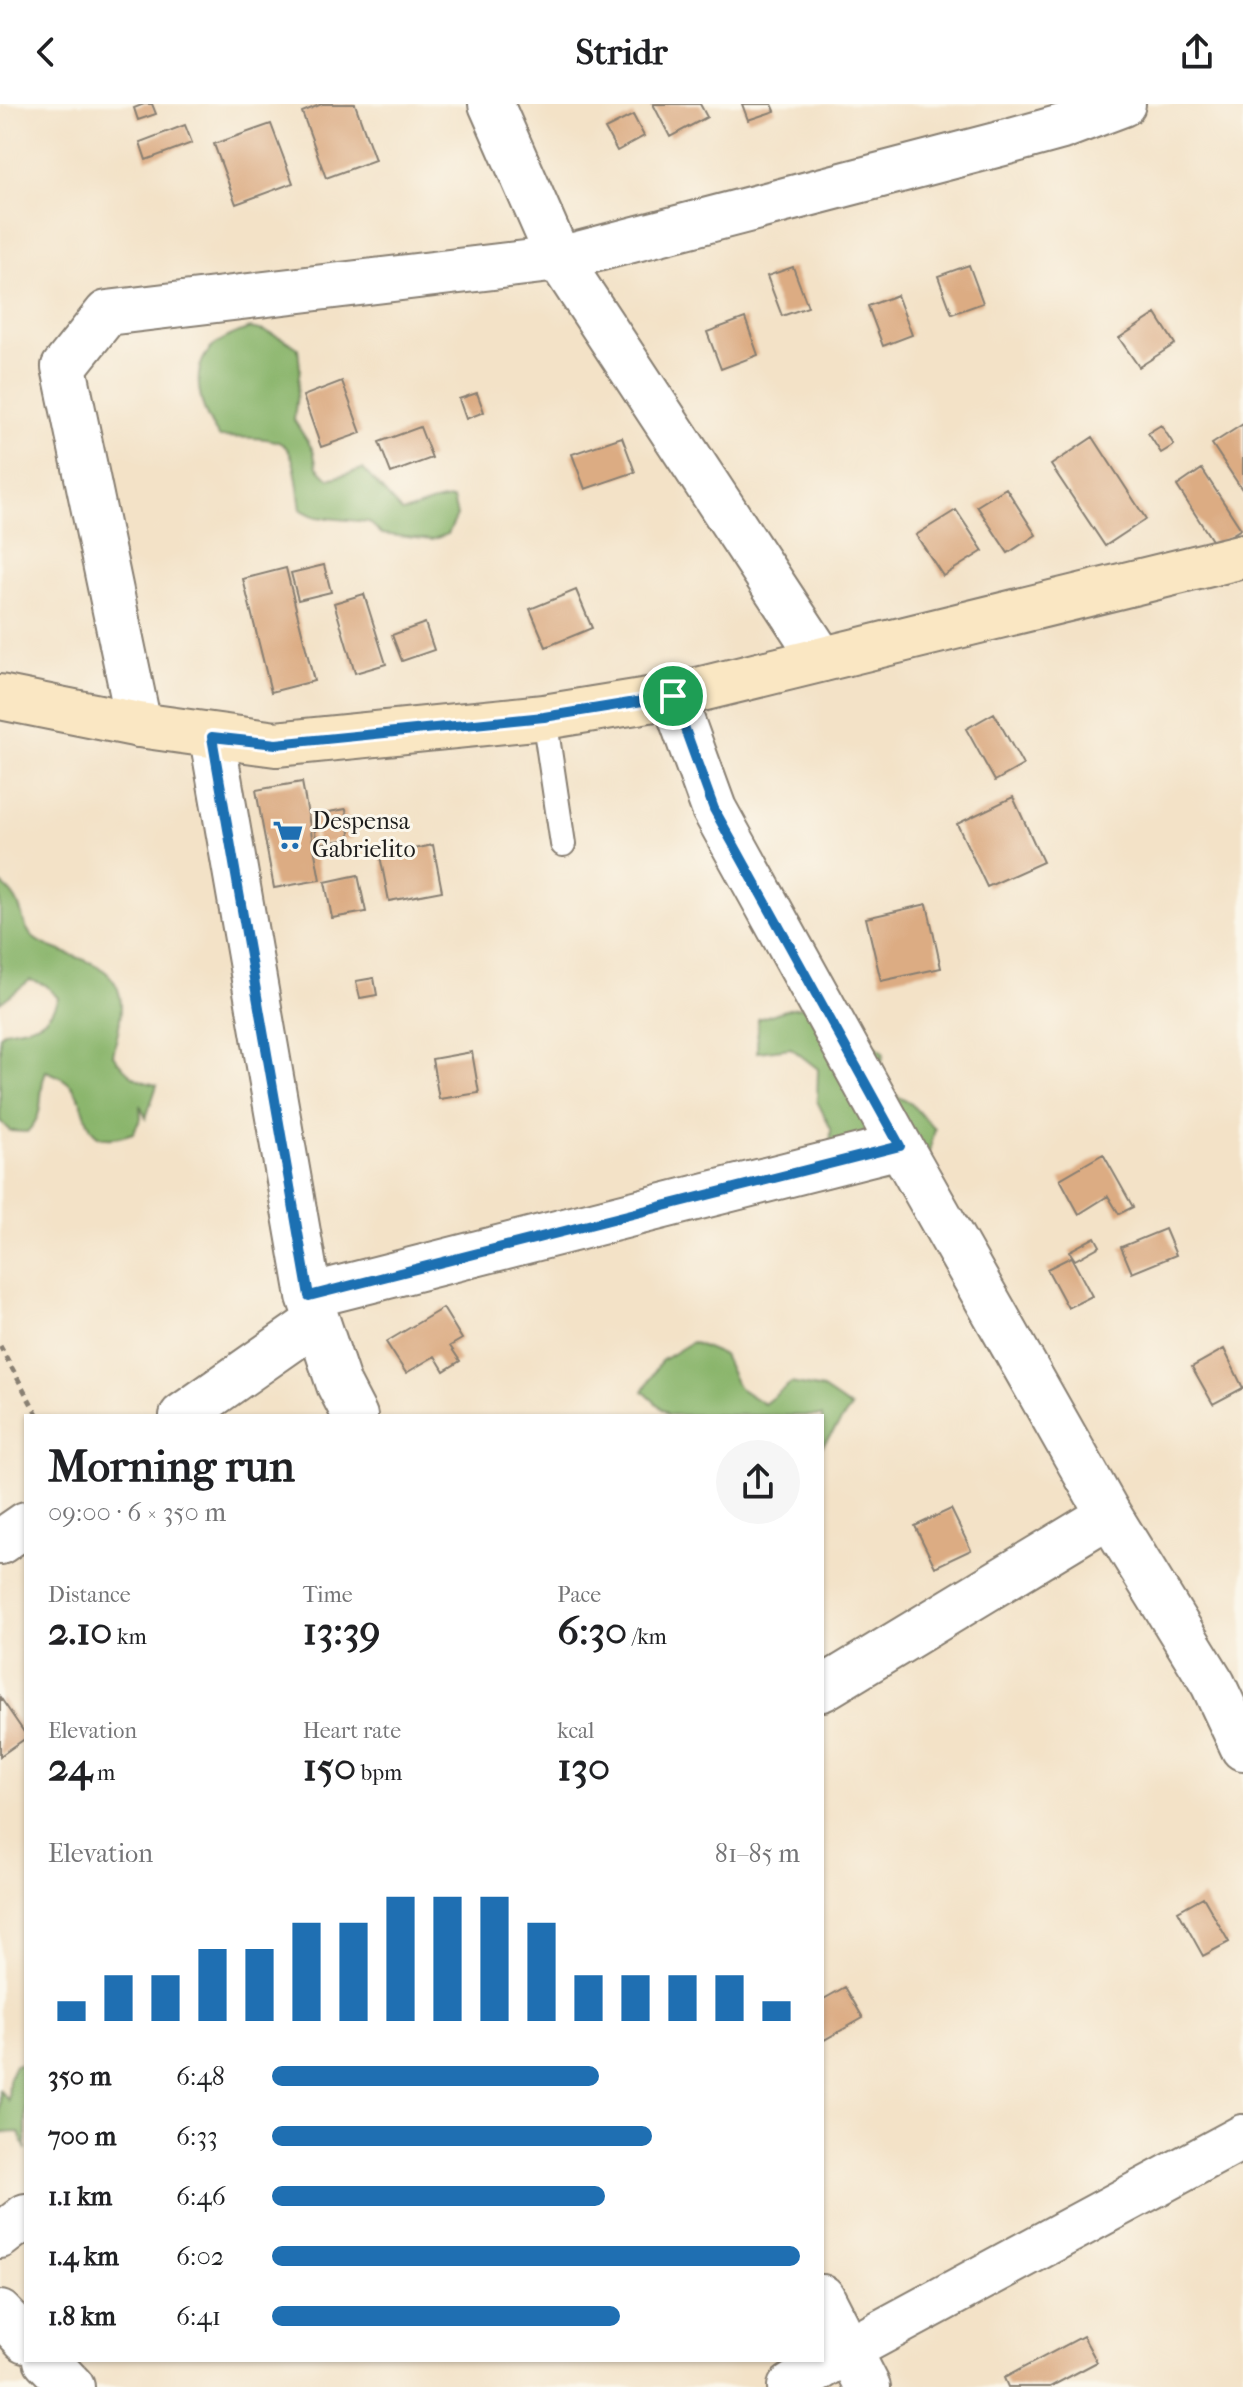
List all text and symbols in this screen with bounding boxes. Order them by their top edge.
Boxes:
icon: back [24,30,68,74]
icon: share [1175,30,1219,74]
text: Stridr [575,31,668,73]
pin [639,662,707,730]
icon: arrive [651,674,695,718]
place label: Despensa Gabrielito [312,807,416,863]
supermarket icon: Despensa Gabrielito [271,818,305,852]
button: share [716,1440,800,1524]
text: Morning run [48,1441,295,1492]
text: 09:00 · 6 × 350 m [48,1497,226,1528]
text: Distance [48,1582,131,1608]
text: Time [303,1582,353,1608]
text: Pace [557,1582,601,1608]
text: 2.10 [48,1608,112,1654]
text: 13:39 [303,1608,380,1654]
text: 6:30 [557,1608,627,1654]
text: km [112,1624,147,1650]
text: /km [627,1624,667,1650]
text: Elevation [48,1718,137,1744]
text: Heart rate [303,1718,401,1744]
text: kcal [557,1718,594,1744]
text: 24 [48,1744,92,1790]
text: 150 [303,1744,356,1790]
text: 130 [557,1744,610,1790]
text: m [92,1760,115,1786]
text: bpm [356,1760,402,1786]
text: Elevation [48,1838,153,1869]
text: 81–85 m [715,1838,800,1869]
text: 350 m [48,2061,111,2092]
text: 6:48 [176,2061,225,2092]
text: 700 m [48,2121,116,2152]
text: 6:33 [176,2121,218,2152]
text: 1.1 km [48,2181,112,2212]
text: 6:46 [176,2181,226,2212]
text: 1.4 km [48,2241,119,2272]
text: 6:02 [176,2241,224,2272]
text: 1.8 km [48,2301,116,2332]
text: 6:41 [176,2301,221,2332]

